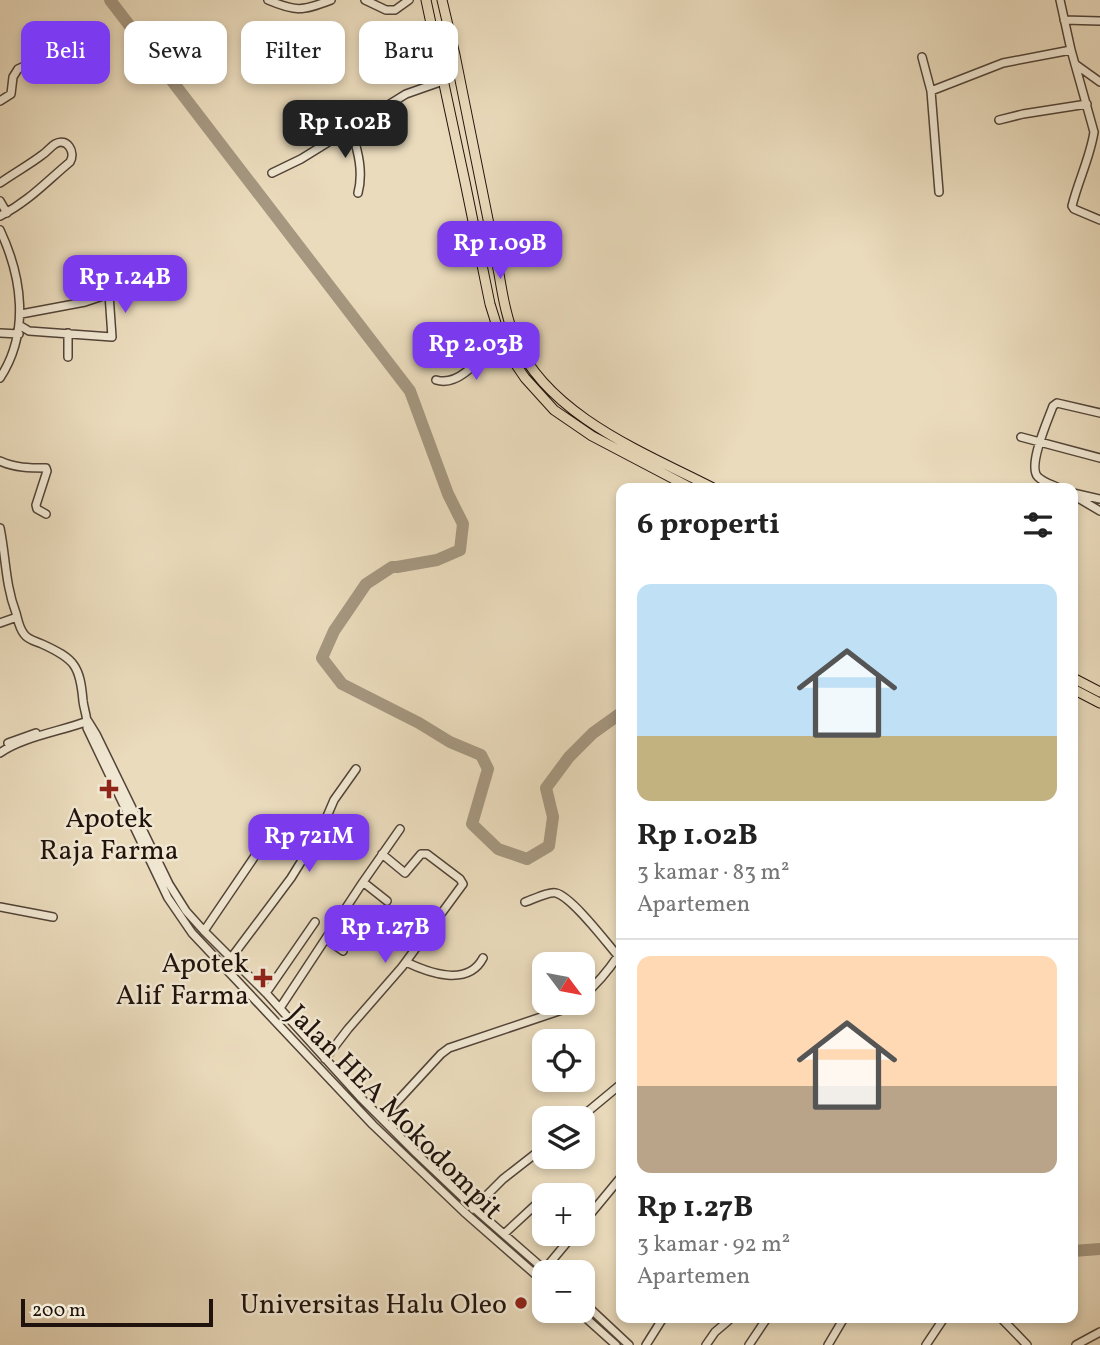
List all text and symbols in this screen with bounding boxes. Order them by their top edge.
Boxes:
chip: Beli [21,21,110,84]
chip: Sewa [124,21,227,84]
chip: Filter [241,21,345,84]
chip: Baru [359,21,458,84]
pin: Rp 1.02B [273,100,417,160]
text: Rp 1.02B [299,107,391,139]
pin: Rp 1.09B [428,222,572,281]
text: Rp 1.09B [453,228,547,260]
pin: Rp 1.24B [53,256,197,315]
text: Rp 1.24B [79,262,171,294]
pin: Rp 2.03B [404,322,548,382]
text: Rp 2.03B [429,329,523,361]
text: 6 properti [637,504,780,546]
icon: filters [1019,506,1057,544]
icon: home [784,630,910,756]
marker: Apotek Raja Farma [101,781,117,797]
place label: Apotek Raja Farma [39,800,179,871]
pin: Rp 721M [244,814,374,874]
text: Rp 1.02B [637,815,758,857]
text: Rp 721M [264,821,354,853]
text: 3 kamar · 83 m² [637,857,790,889]
text: Apartemen [637,889,750,921]
pin: Rp 1.27B [313,906,457,965]
text: Rp 1.27B [340,912,430,944]
place label: Apotek Alif Farma [116,945,249,1016]
north arrow [532,952,595,1015]
map controls [532,952,595,1323]
marker: Apotek Alif Farma [255,970,271,986]
street label: Jalan HEA Mokodompit [278,996,511,1229]
icon: home [784,1002,910,1128]
button: locate [532,1029,595,1092]
button: layers [532,1106,595,1169]
button: + [532,1183,595,1246]
text: Rp 1.27B [637,1187,753,1229]
text: 3 kamar · 92 m² [637,1229,790,1261]
button: − [532,1260,595,1323]
text: Apartemen [637,1261,750,1293]
place label: Universitas Halu Oleo [240,1286,507,1325]
marker: Universitas Halu Oleo [513,1295,529,1311]
scale bar [21,1296,214,1328]
text: 200 m [32,1298,86,1324]

